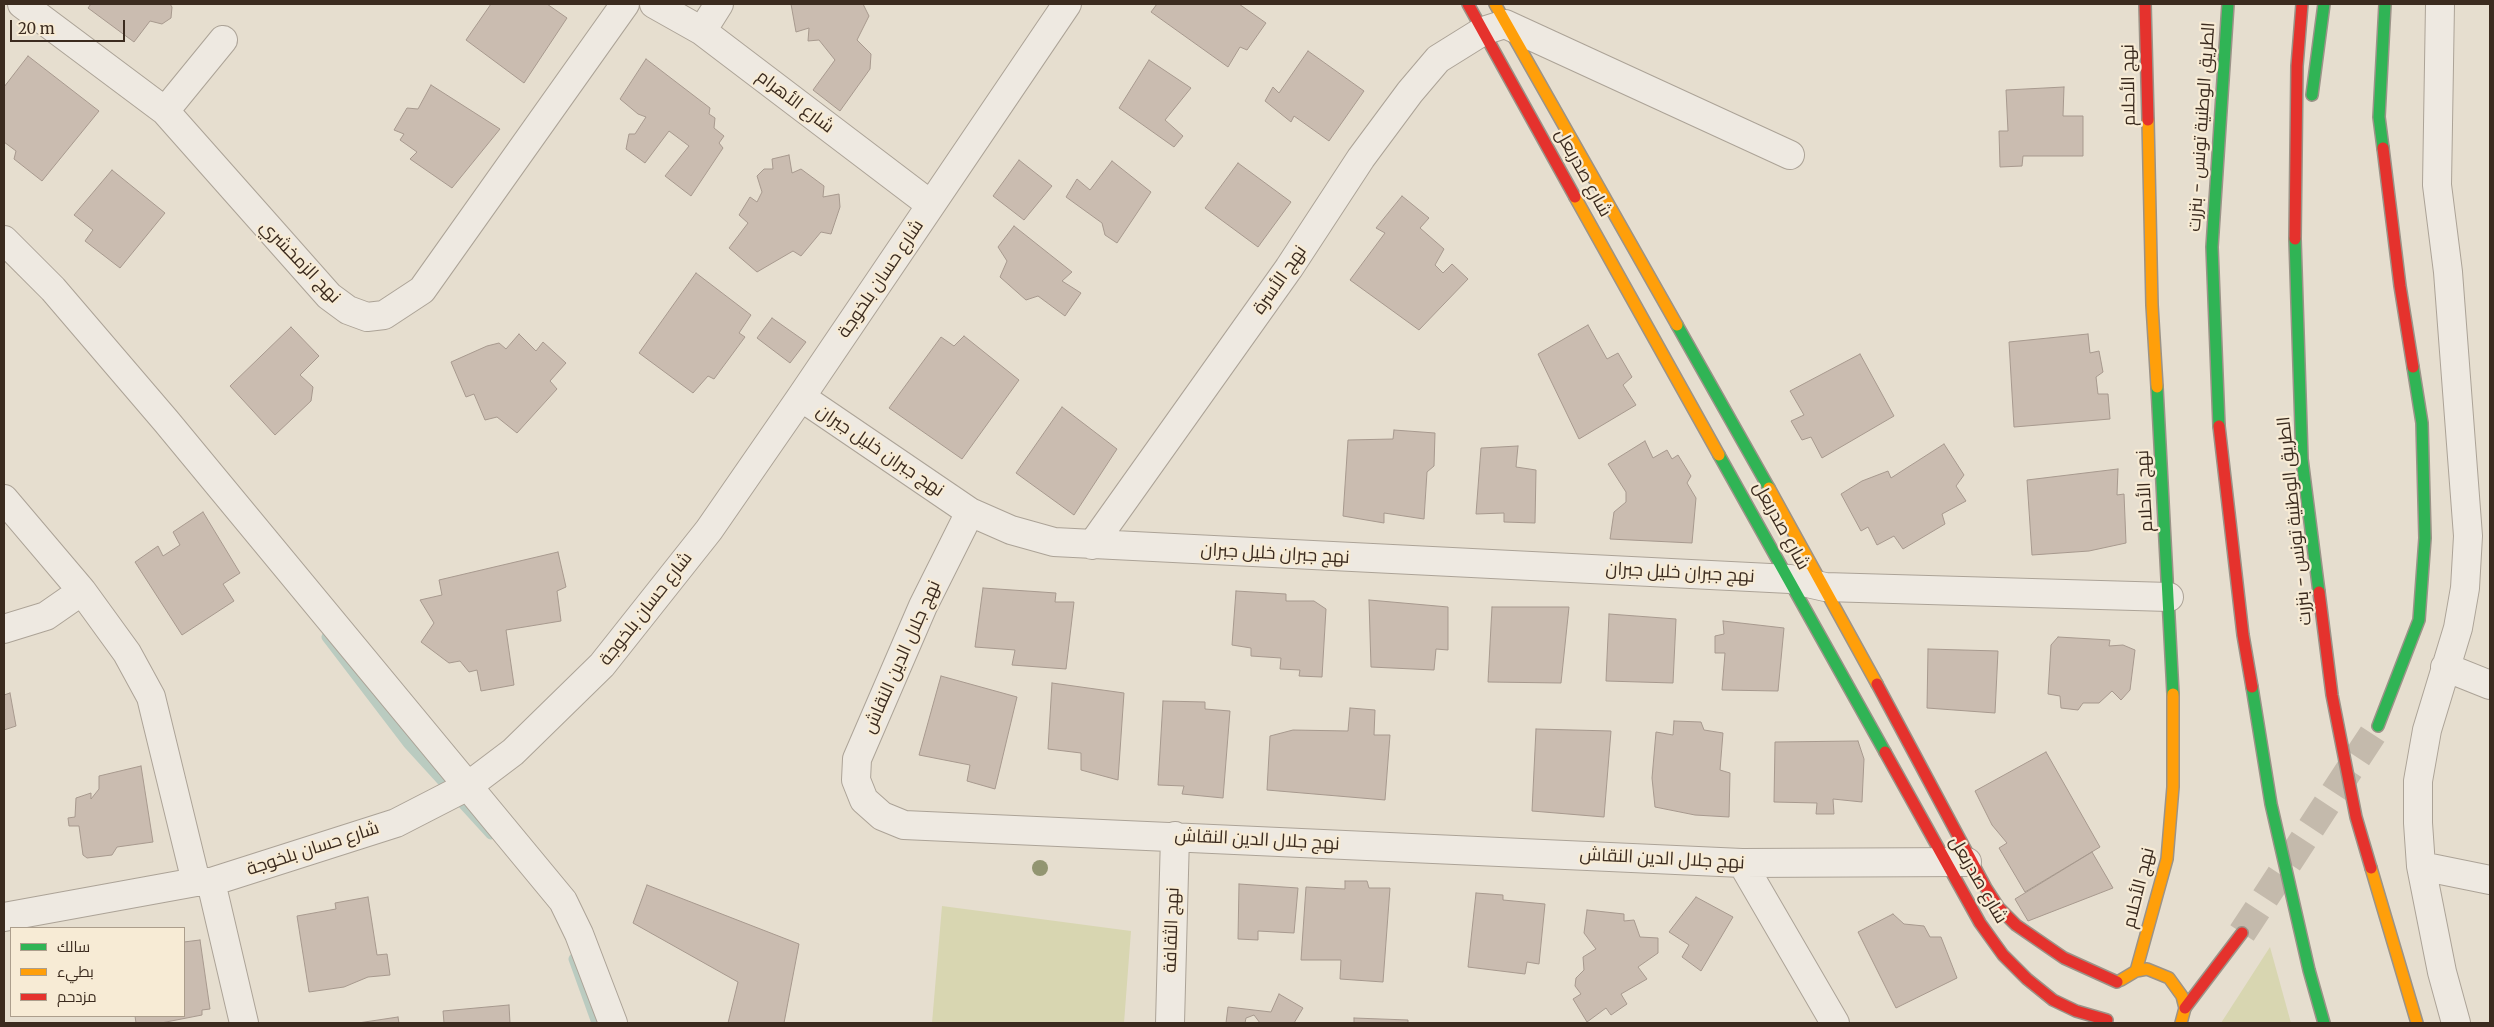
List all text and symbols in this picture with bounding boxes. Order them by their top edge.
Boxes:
scale bar [12,10,128,42]
text: 20 m [18,19,55,38]
street label: الطريق الوطنية تونس - بنزرت [2184,21,2220,233]
street label: نهج الأحلام [2117,44,2141,126]
street label: شارع الأهرام [752,66,838,138]
street label: شارع صدربعل [1550,125,1616,221]
street label: نهج الزمخشري [255,216,345,308]
street label: شارع حسان بلخوجة [833,216,929,342]
street label: نهج الأسرة [1248,241,1312,319]
street label: نهج جبران خليل جبران [812,400,948,502]
street label: الطريق الوطنية تونس - بنزرت [2273,415,2317,627]
street label: نهج الأحلام [2132,449,2158,533]
street label: شارع صدربعل [1748,478,1814,574]
street label: نهج جبران خليل جبران [1200,539,1350,569]
street label: شارع حسان بلخوجة [595,548,697,670]
street label: نهج جبران خليل جبران [1605,558,1755,588]
street label: نهج جلال الدين النقاش [859,577,945,737]
street label: شارع حسان بلخوجة [244,817,382,881]
street label: نهج جلال الدين النقاش [1174,825,1340,855]
street label: شارع صدربعل [1944,833,2012,927]
street label: نهج جلال الدين النقاش [1579,844,1745,874]
street label: نهج الأحلام [2119,846,2159,930]
street label: نهج الثقافة [1160,887,1184,973]
legend [10,927,185,1017]
text: سالك [57,937,90,956]
text: بطيء [57,962,94,981]
text: مزدحم [57,987,97,1006]

